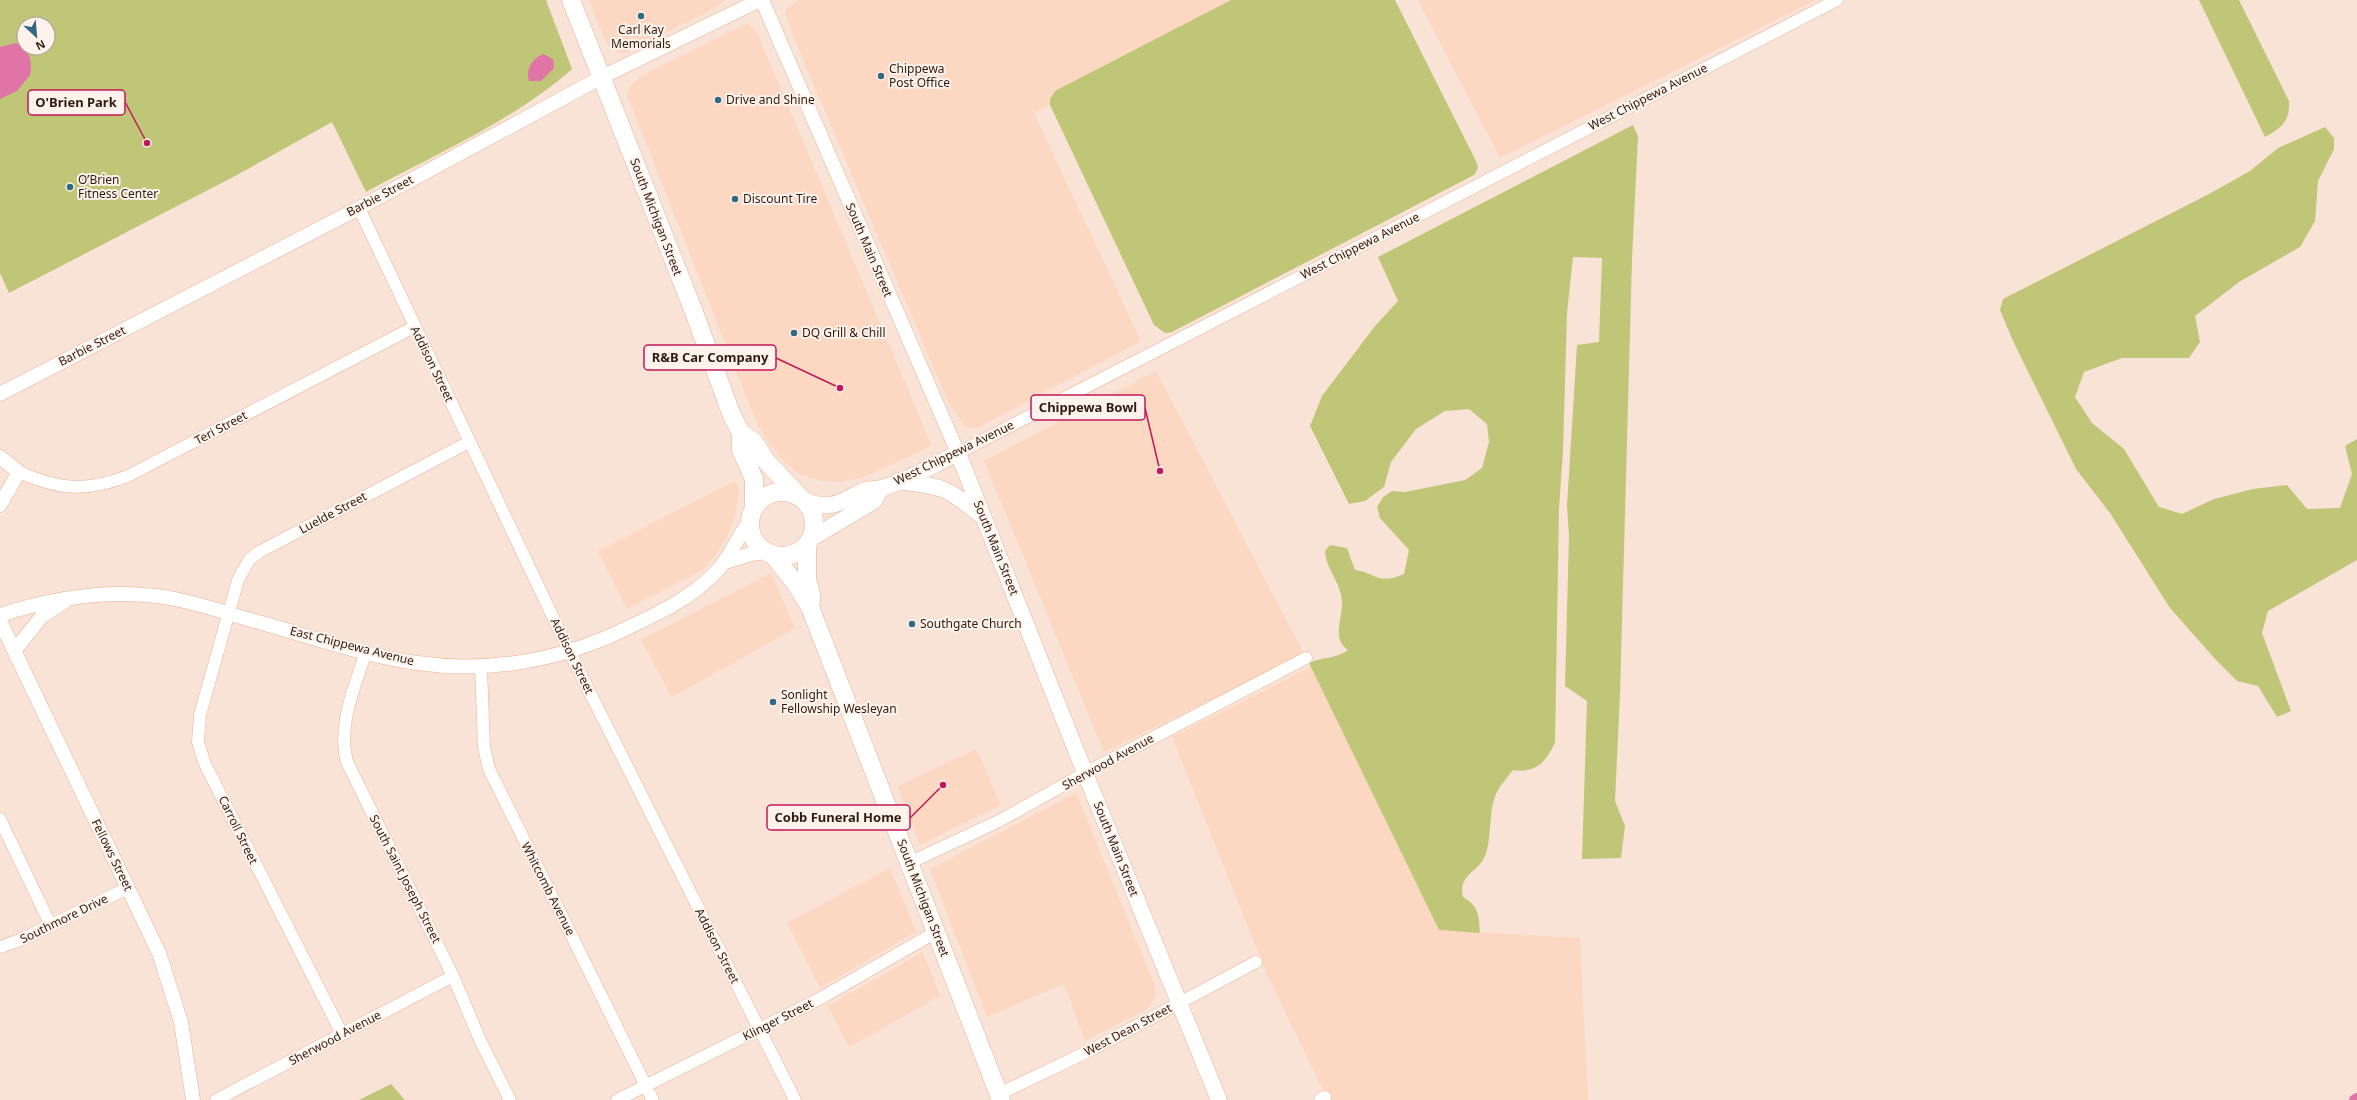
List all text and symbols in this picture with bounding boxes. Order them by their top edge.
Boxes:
marker: Carl Kay Memorials [636,11,646,21]
north arrow [16,16,56,56]
place label: Carl Kay Memorials [611,21,671,52]
text: N [33,37,48,54]
street label: West Chippewa Avenue [1585,59,1711,134]
place label: Chippewa Post Office [889,60,950,91]
marker: Chippewa Post Office [876,71,886,81]
callout: O'Brien Park [28,90,125,115]
place label: Drive and Shine [726,91,815,108]
text: O'Brien Park [35,93,118,111]
marker: Drive and Shine [713,95,723,105]
street label: South Michigan Street [626,156,687,279]
place label: O’Brien Fitness Center [78,171,158,202]
street label: Barbie Street [343,171,417,220]
marker: O’Brien Fitness Center [65,182,75,192]
place label: Discount Tire [743,190,817,207]
marker: Discount Tire [730,194,740,204]
street label: South Main Street [842,200,897,300]
street label: West Chippewa Avenue [1297,208,1423,283]
street label: Barbie Street [55,321,129,370]
street label: Addison Street [407,323,458,405]
place label: DQ Grill & Chill [802,324,886,341]
marker: DQ Grill & Chill [789,328,799,338]
callout: R&B Car Company [644,345,776,370]
text: R&B Car Company [652,348,769,366]
callout: Chippewa Bowl [1031,395,1145,420]
text: Chippewa Bowl [1039,398,1137,416]
street label: Teri Street [191,406,251,449]
street label: West Chippewa Avenue [891,416,1017,489]
street label: Luelde Street [296,487,370,538]
street label: South Main Street [970,498,1023,598]
street label: Addison Street [547,615,598,697]
place label: Southgate Church [920,615,1022,632]
marker: Southgate Church [907,619,917,629]
street label: East Chippewa Avenue [288,622,416,669]
place label: Sonlight Fellowship Wesleyan [781,686,897,717]
marker: Sonlight Fellowship Wesleyan [768,697,778,707]
street label: Sherwood Avenue [1059,729,1157,794]
street label: Carroll Street [215,793,263,867]
street label: South Main Street [1090,799,1143,899]
callout: Cobb Funeral Home [767,805,910,830]
text: Cobb Funeral Home [774,808,902,826]
street label: South Saint Joseph Street [366,812,446,946]
street label: Fellows Street [88,816,137,894]
street label: South Michigan Street [893,837,954,960]
street label: Whitcomb Avenue [518,839,579,939]
street label: Southmore Drive [17,890,111,947]
street label: Addison Street [691,905,744,987]
street label: Klinger Street [740,994,816,1045]
street label: West Dean Street [1081,999,1175,1060]
street label: Sherwood Avenue [286,1006,384,1069]

